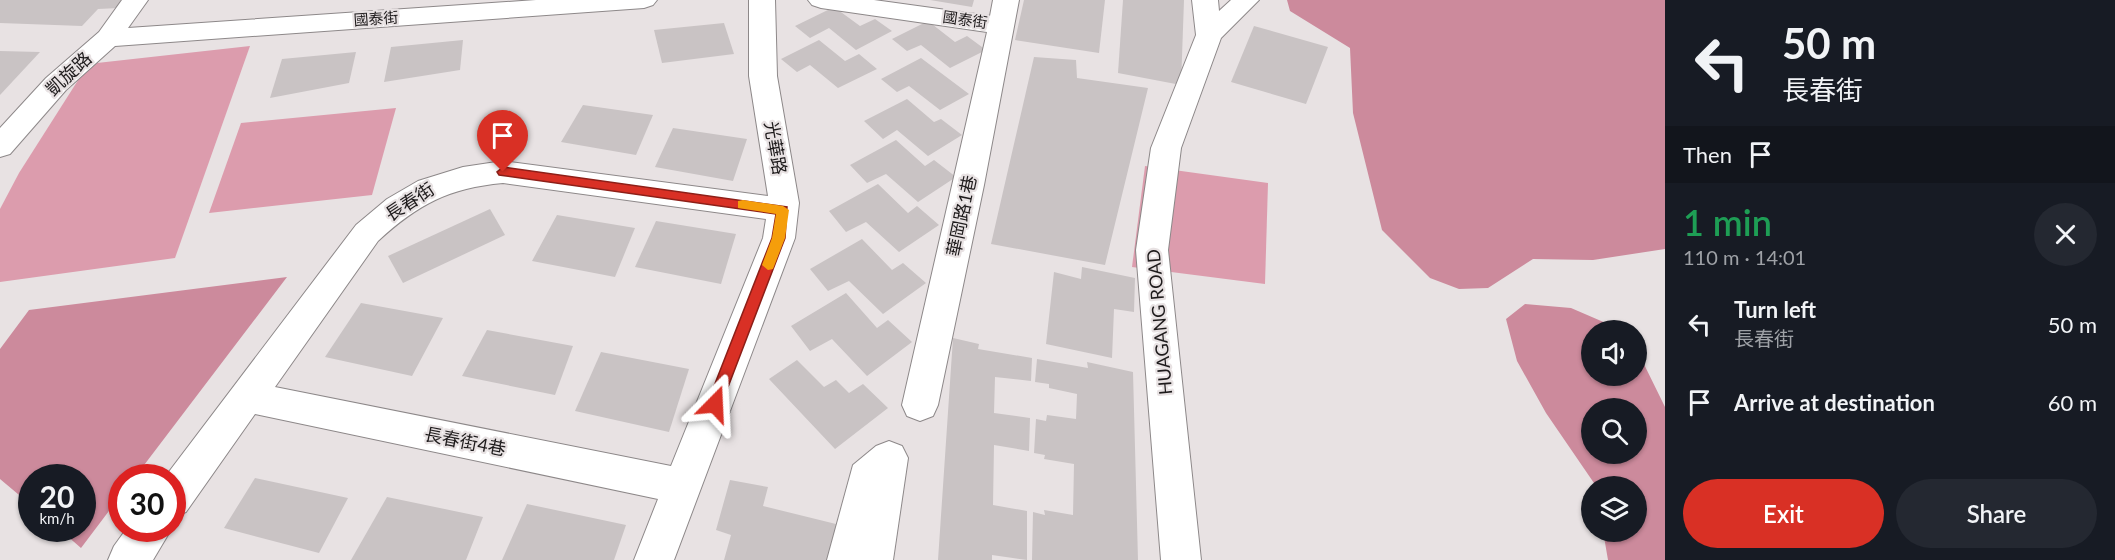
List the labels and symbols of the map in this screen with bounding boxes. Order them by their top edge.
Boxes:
street label: 國泰街 [353,7,399,29]
street label: 國泰街 [942,7,989,31]
street label: 凱旋路 [41,47,96,100]
pin [477,110,528,172]
street label: 光華路 [760,119,792,176]
street label: 華岡路1巷 [942,173,980,258]
street label: 長春街 [381,177,438,225]
street label: HUAGANG ROAD [1142,248,1176,396]
position arrow [683,372,747,436]
street label: 長春街4巷 [423,422,508,460]
speed limit sign: 30 [108,464,186,542]

